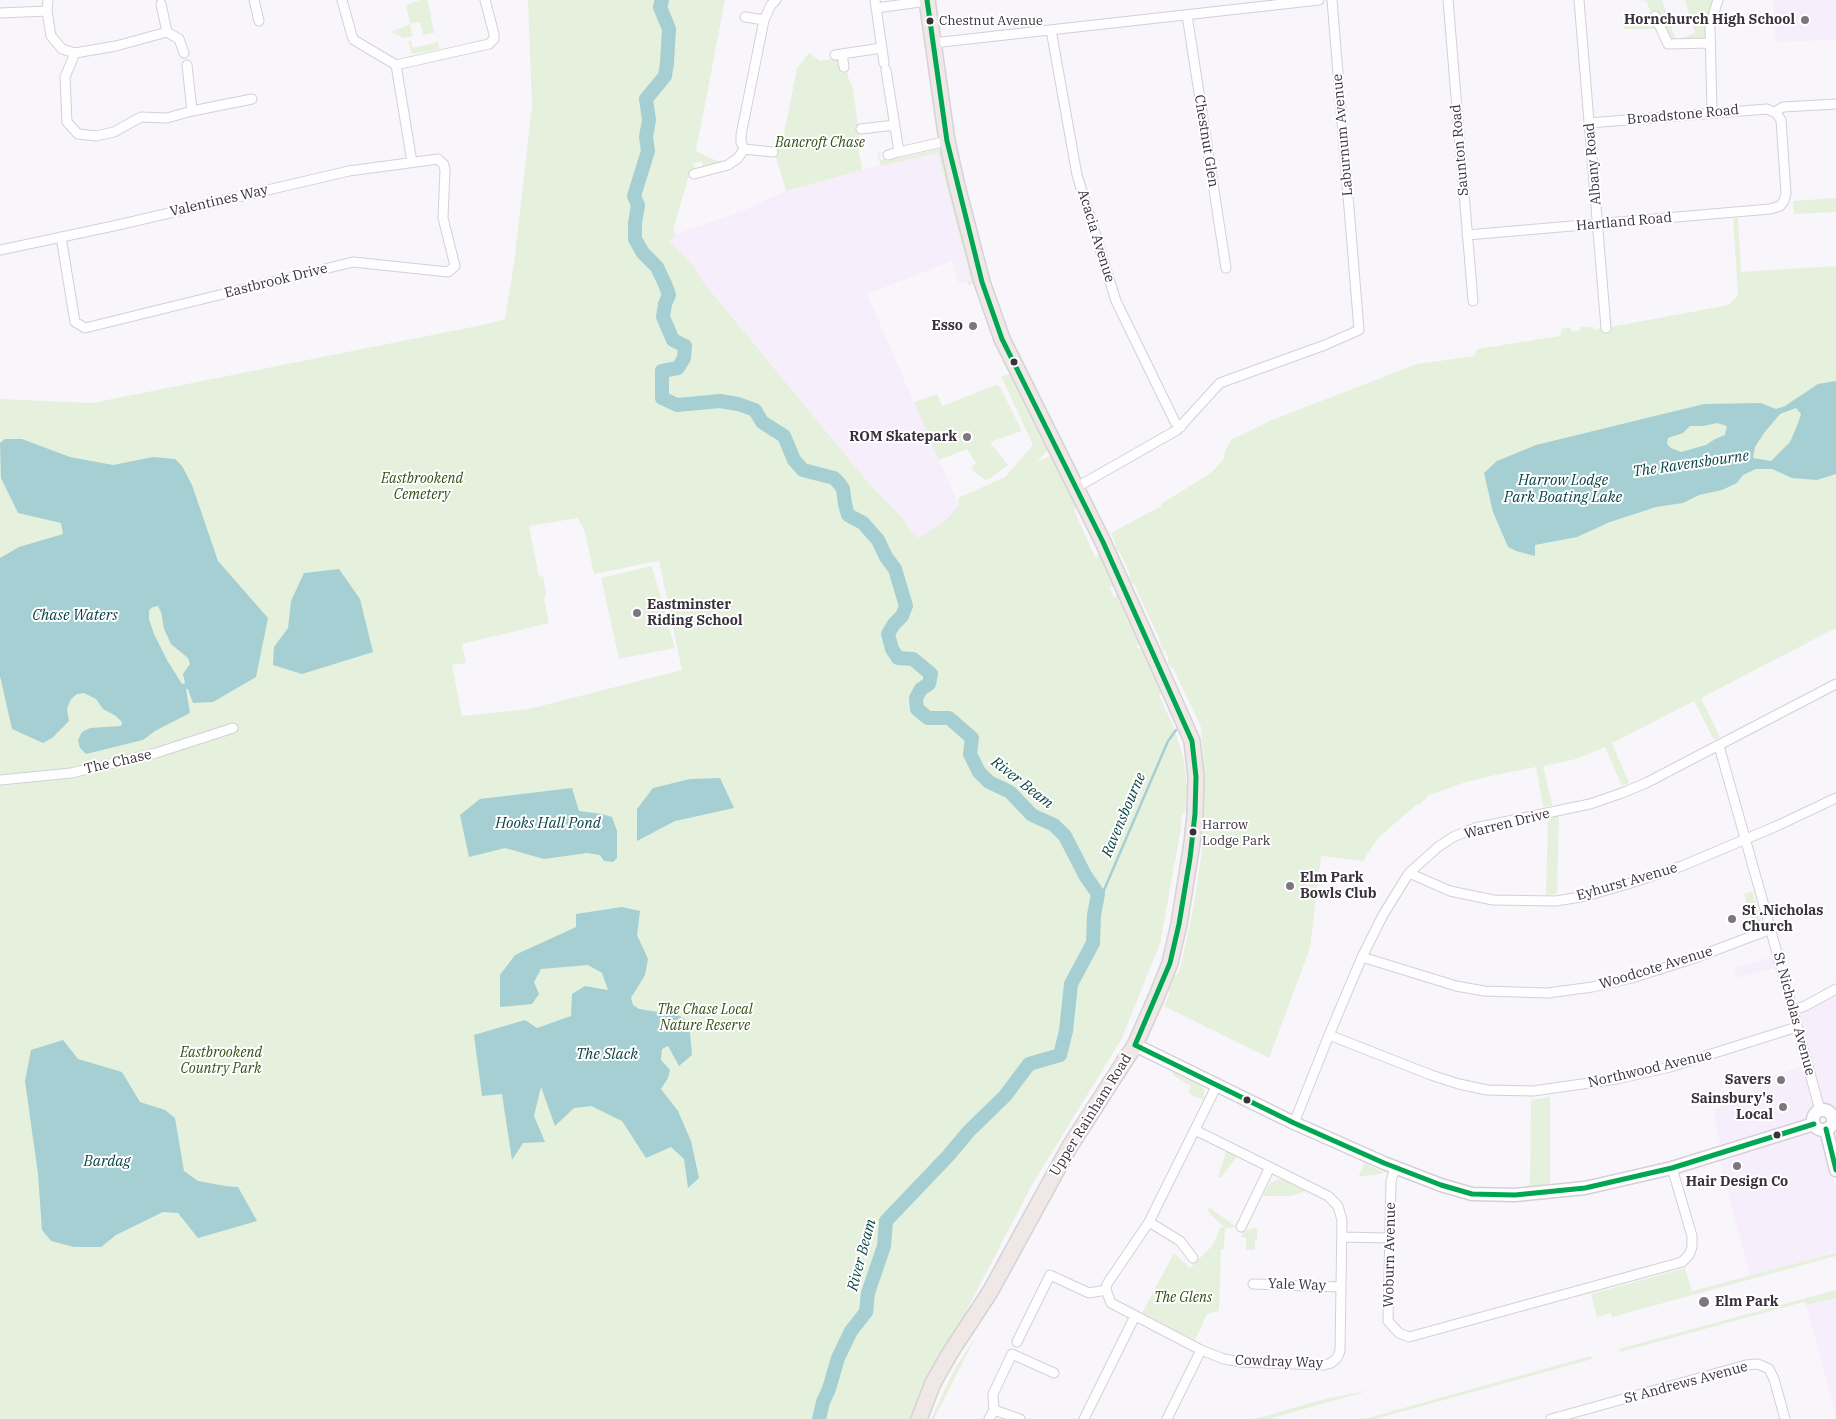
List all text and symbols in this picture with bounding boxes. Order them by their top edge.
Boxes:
place label: Hornchurch High School [1624,12,1795,28]
place label: Chestnut Avenue [939,13,1043,29]
marker: Hornchurch High School [1799,14,1811,26]
marker: Chestnut Avenue [925,16,935,26]
street label: Laburnum Avenue [1329,73,1357,197]
street label: Chestnut Glen [1190,93,1222,189]
street label: Broadstone Road [1626,102,1740,128]
street label: Saunton Road [1448,104,1472,196]
street label: Albany Road [1581,122,1605,206]
park label: Bancroft Chase [775,135,865,151]
street label: Valentines Way [168,182,270,220]
street label: Acacia Avenue [1074,188,1118,284]
street label: Hartland Road [1576,209,1672,235]
street label: Eastbrook Drive [223,260,329,302]
place label: Esso [932,318,963,334]
marker: Esso [967,320,979,332]
unlabelled marker [1009,357,1019,367]
place label: ROM Skatepark [849,429,957,445]
marker: ROM Skatepark [961,431,973,443]
water label: The Ravensbourne [1632,447,1750,481]
park label: Eastbrookend Cemetery [381,471,463,504]
water label: Harrow Lodge Park Boating Lake [1504,472,1622,507]
place label: Eastminster Riding School [647,597,743,630]
water label: Chase Waters [32,607,118,625]
marker: Eastminster Riding School [631,607,643,619]
street label: The Chase [83,746,153,778]
water label: River Beam [987,753,1057,813]
water label: Ravensbourne [1098,770,1150,860]
street label: Warren Drive [1462,805,1552,843]
water label: Hooks Hall Pond [495,815,601,833]
place label: Harrow Lodge Park [1202,817,1270,848]
marker: Harrow Lodge Park [1188,827,1198,837]
street label: Eyhurst Avenue [1575,860,1679,904]
place label: Elm Park Bowls Club [1300,870,1376,902]
marker: Elm Park Bowls Club [1284,880,1296,892]
place label: St .Nicholas Church [1742,903,1823,936]
marker: St .Nicholas Church [1726,913,1738,925]
street label: Woodcote Avenue [1597,943,1715,993]
street label: St Nicholas Avenue [1769,951,1819,1077]
park label: The Chase Local Nature Reserve [657,1002,753,1034]
park label: Eastbrookend Country Park [180,1045,262,1078]
water label: The Slack [576,1046,638,1064]
street label: Northwood Avenue [1587,1047,1713,1091]
street label: Upper Rainham Road [1046,1051,1136,1179]
place label: Savers [1725,1072,1771,1088]
marker: Savers [1775,1074,1787,1086]
place label: Sainsbury's Local [1691,1091,1773,1124]
unlabelled marker [1242,1095,1252,1105]
marker: Sainsbury's Local [1777,1101,1789,1113]
unlabelled marker [1772,1130,1782,1140]
water label: Bardag [84,1153,130,1171]
marker: Hair Design Co [1731,1160,1743,1172]
place label: Hair Design Co [1686,1174,1788,1190]
street label: Woburn Avenue [1381,1202,1399,1308]
water label: River Beam [844,1217,880,1293]
street label: Yale Way [1268,1276,1326,1294]
park label: The Glens [1154,1290,1212,1306]
place label: Elm Park [1715,1294,1779,1310]
marker: Elm Park [1697,1295,1711,1309]
street label: Cowdray Way [1235,1352,1323,1372]
street label: St Andrews Avenue [1622,1358,1750,1408]

